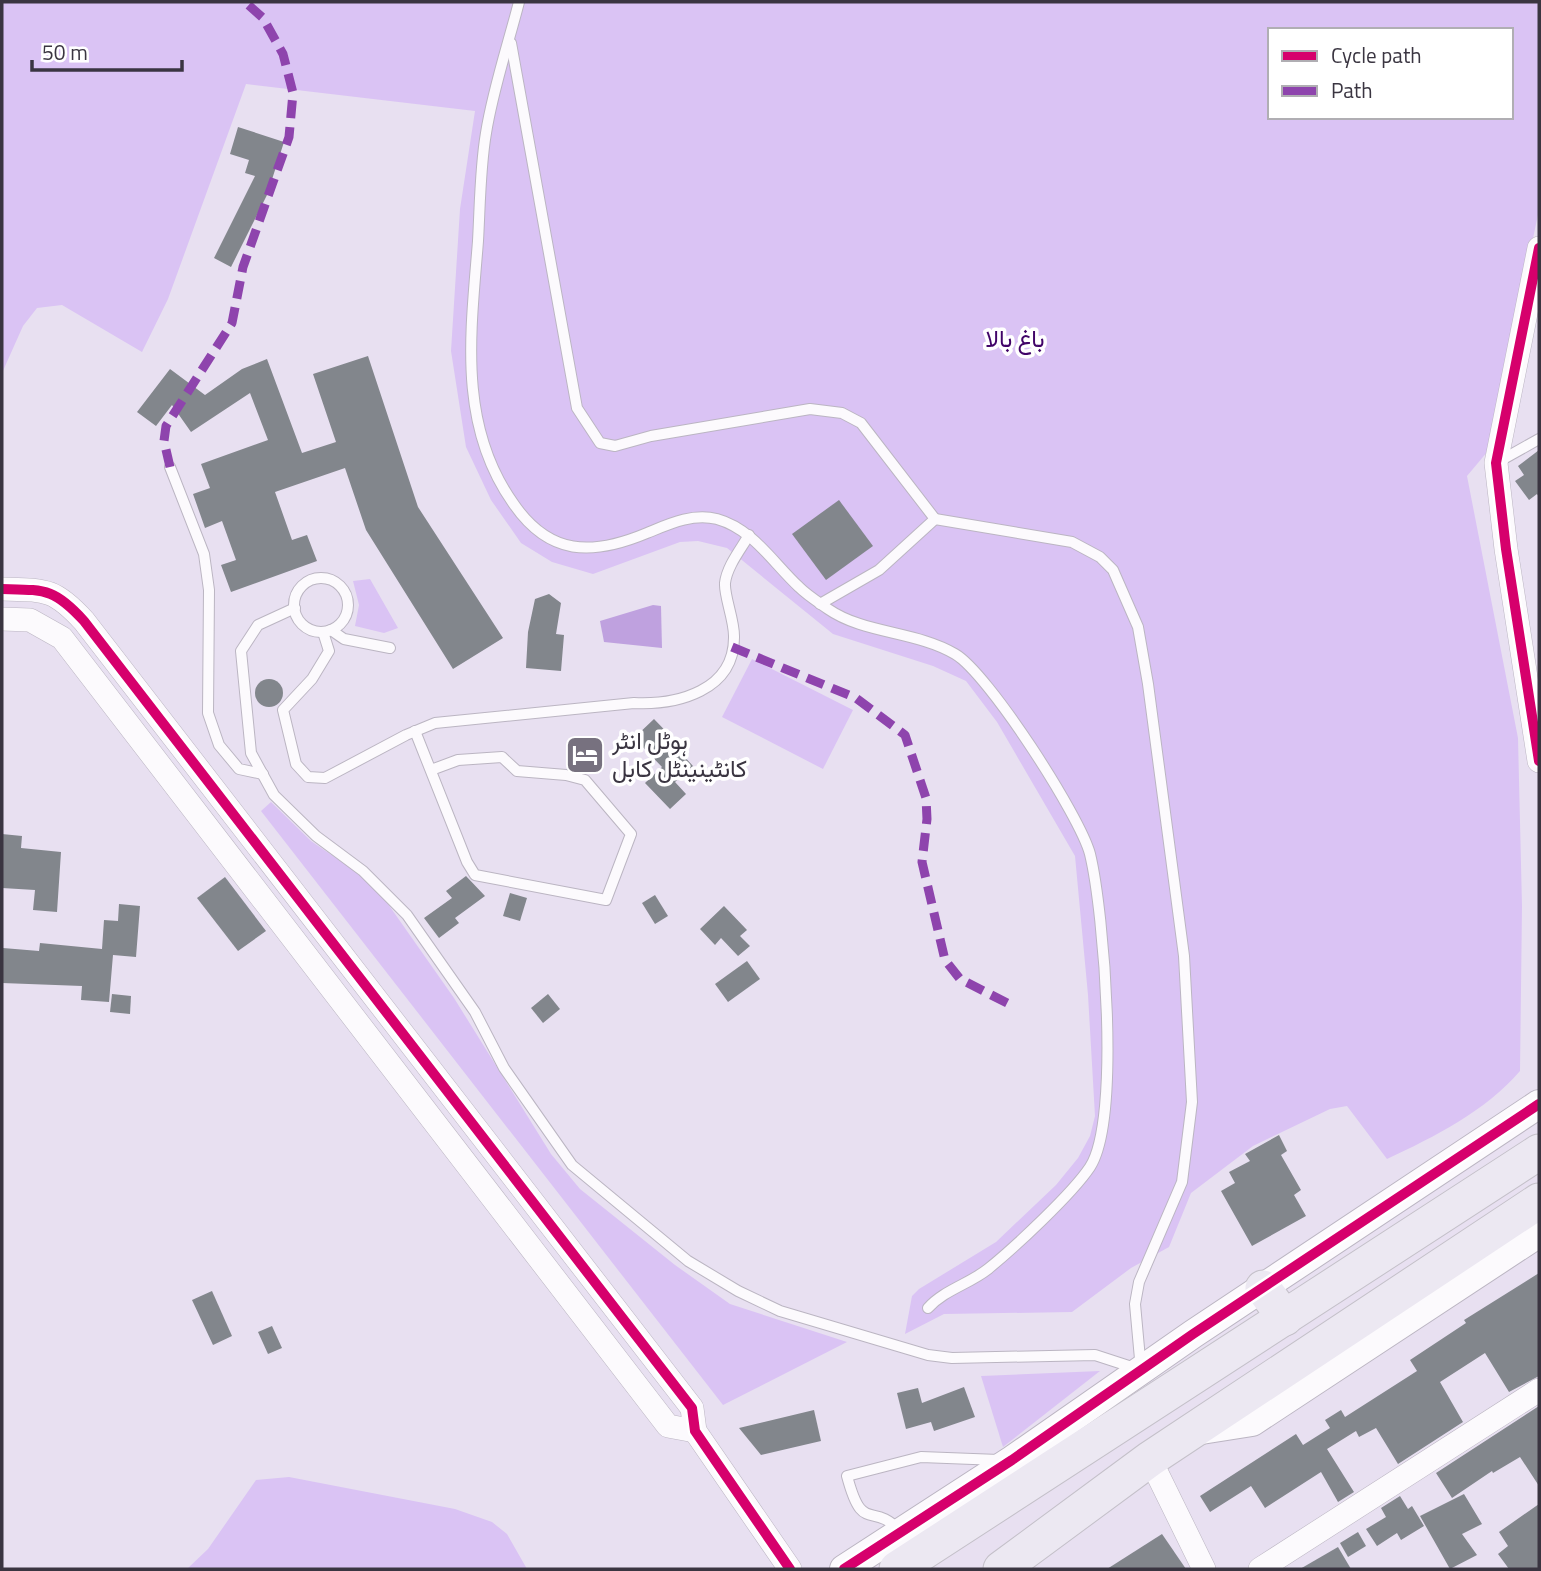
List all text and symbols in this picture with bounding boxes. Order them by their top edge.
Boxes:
scale bar [32,28,182,72]
legend [1268,28,1513,119]
text: 50 m [42,36,88,68]
text: Cycle path [1331,39,1422,71]
text: Path [1331,74,1373,106]
park label: باغ بالا [985,320,1045,356]
place label: ہوٹل انٹر کانٹینینٹل کابل [611,722,747,786]
hotel icon: ہوٹل انٹر کانٹینینٹل کابل [564,734,606,776]

